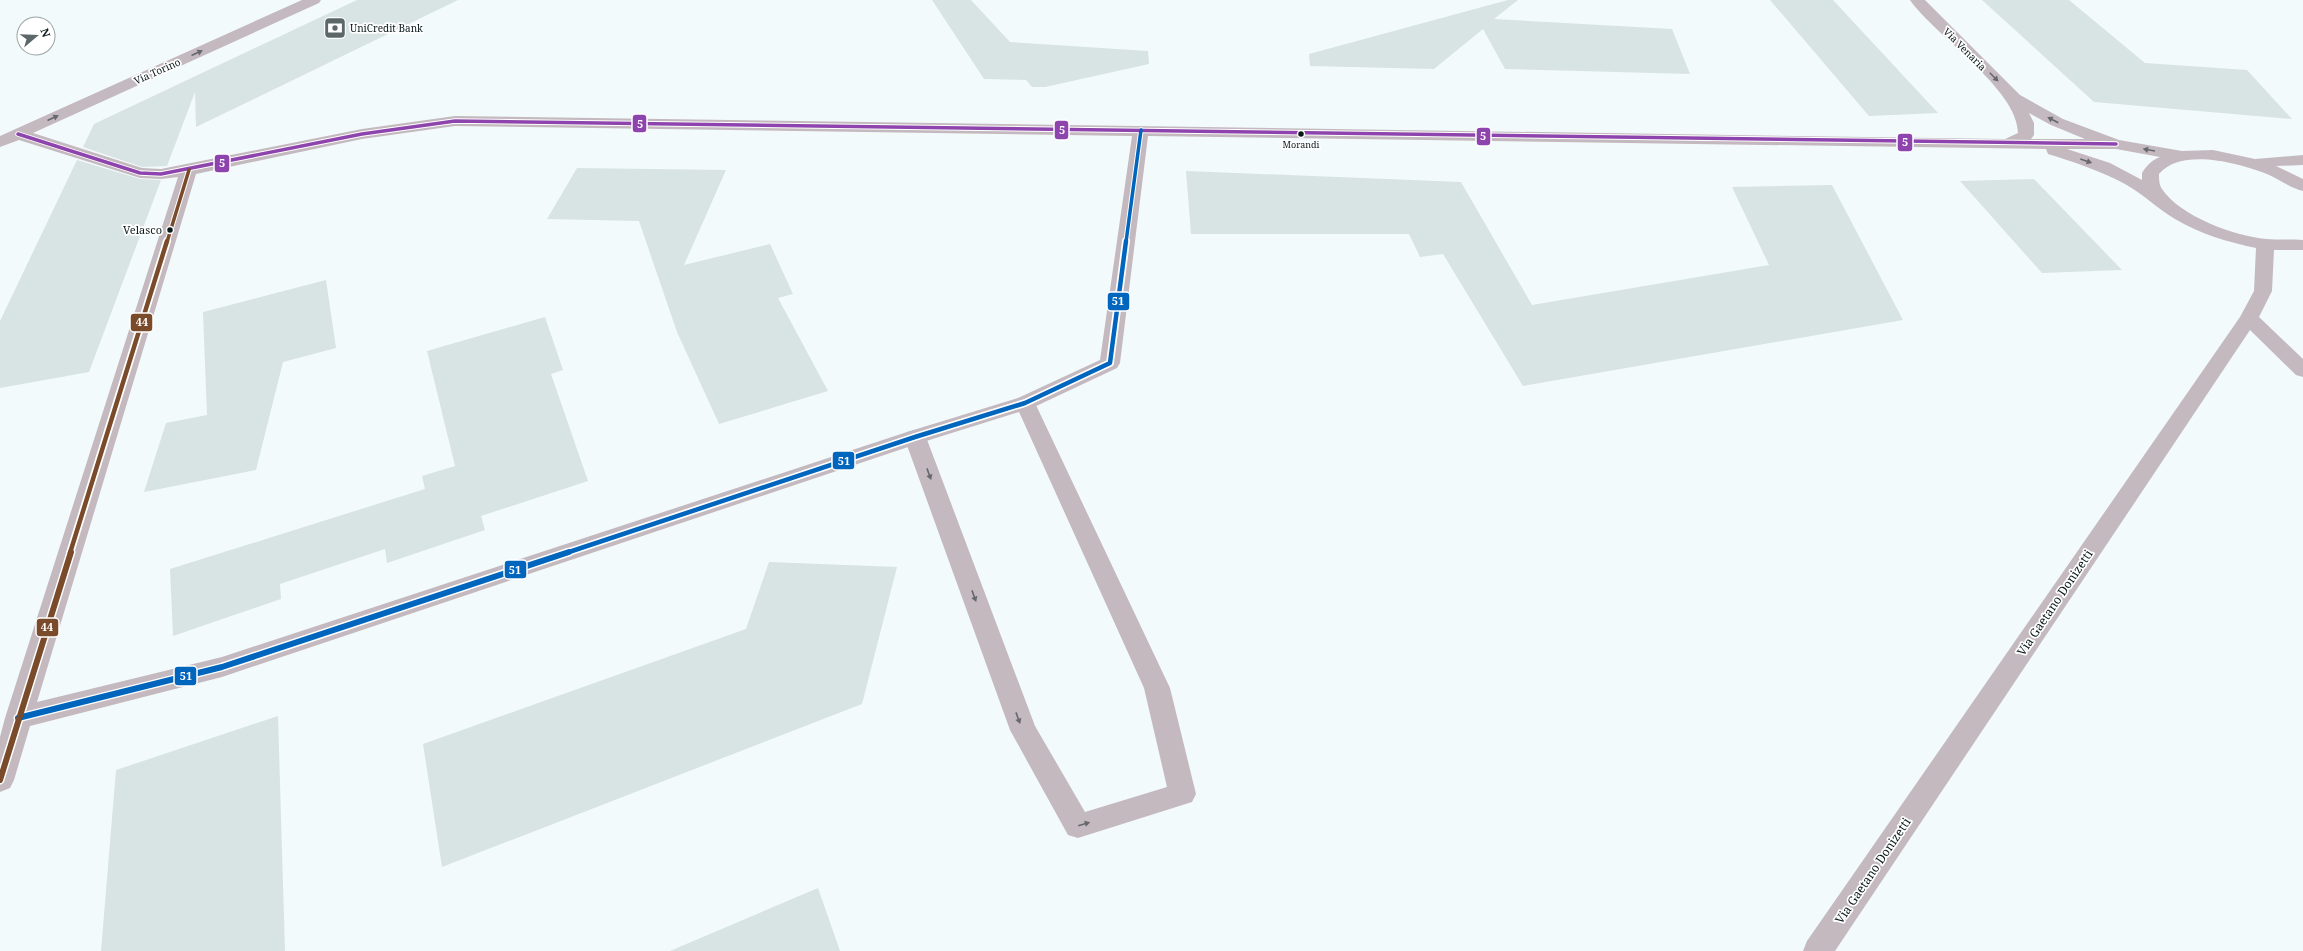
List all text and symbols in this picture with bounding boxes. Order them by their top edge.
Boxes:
bank icon: UniCredit Bank [322,15,348,41]
north arrow [16,16,56,56]
place label: UniCredit Bank [350,21,423,35]
street label: Via Venaria [1940,24,1990,74]
text: N [37,26,55,39]
one-way arrow [192,50,203,56]
street label: Via Torino [131,54,183,88]
one-way arrow [1989,73,1999,82]
line badge: 5 [632,114,647,133]
one-way arrow [48,115,59,121]
text: 5 [637,116,643,131]
one-way arrow [2047,117,2059,123]
line badge: 5 [1054,120,1069,140]
text: 5 [1059,122,1065,137]
line badge: 5 [1476,127,1491,146]
text: 5 [1480,128,1486,143]
marker: Morandi [1296,129,1306,139]
line badge: 5 [1897,133,1913,152]
text: 5 [1902,134,1908,149]
place label: Morandi [1283,138,1320,151]
one-way arrow [2143,147,2155,153]
line badge: 5 [214,154,230,173]
text: 5 [219,155,225,170]
one-way arrow [2081,158,2093,164]
place label: Velasco [123,222,162,237]
marker: Velasco [165,225,175,235]
line badge: 51 [1107,292,1130,311]
text: 51 [1112,293,1124,308]
line badge: 44 [130,313,153,332]
text: 44 [136,314,148,329]
line badge: 51 [832,451,855,470]
text: 51 [838,453,850,468]
one-way arrow [926,468,932,480]
street label: Via Gaetano Donizetti [2013,546,2096,659]
line badge: 51 [504,560,527,579]
text: 51 [509,562,521,577]
one-way arrow [971,591,977,603]
line badge: 44 [36,618,59,637]
text: 44 [41,619,53,634]
line badge: 51 [174,666,197,686]
text: 51 [180,668,192,683]
one-way arrow [1016,713,1022,725]
street label: Via Gaetano Donizetti [1831,814,1914,927]
one-way arrow [1079,821,1091,827]

